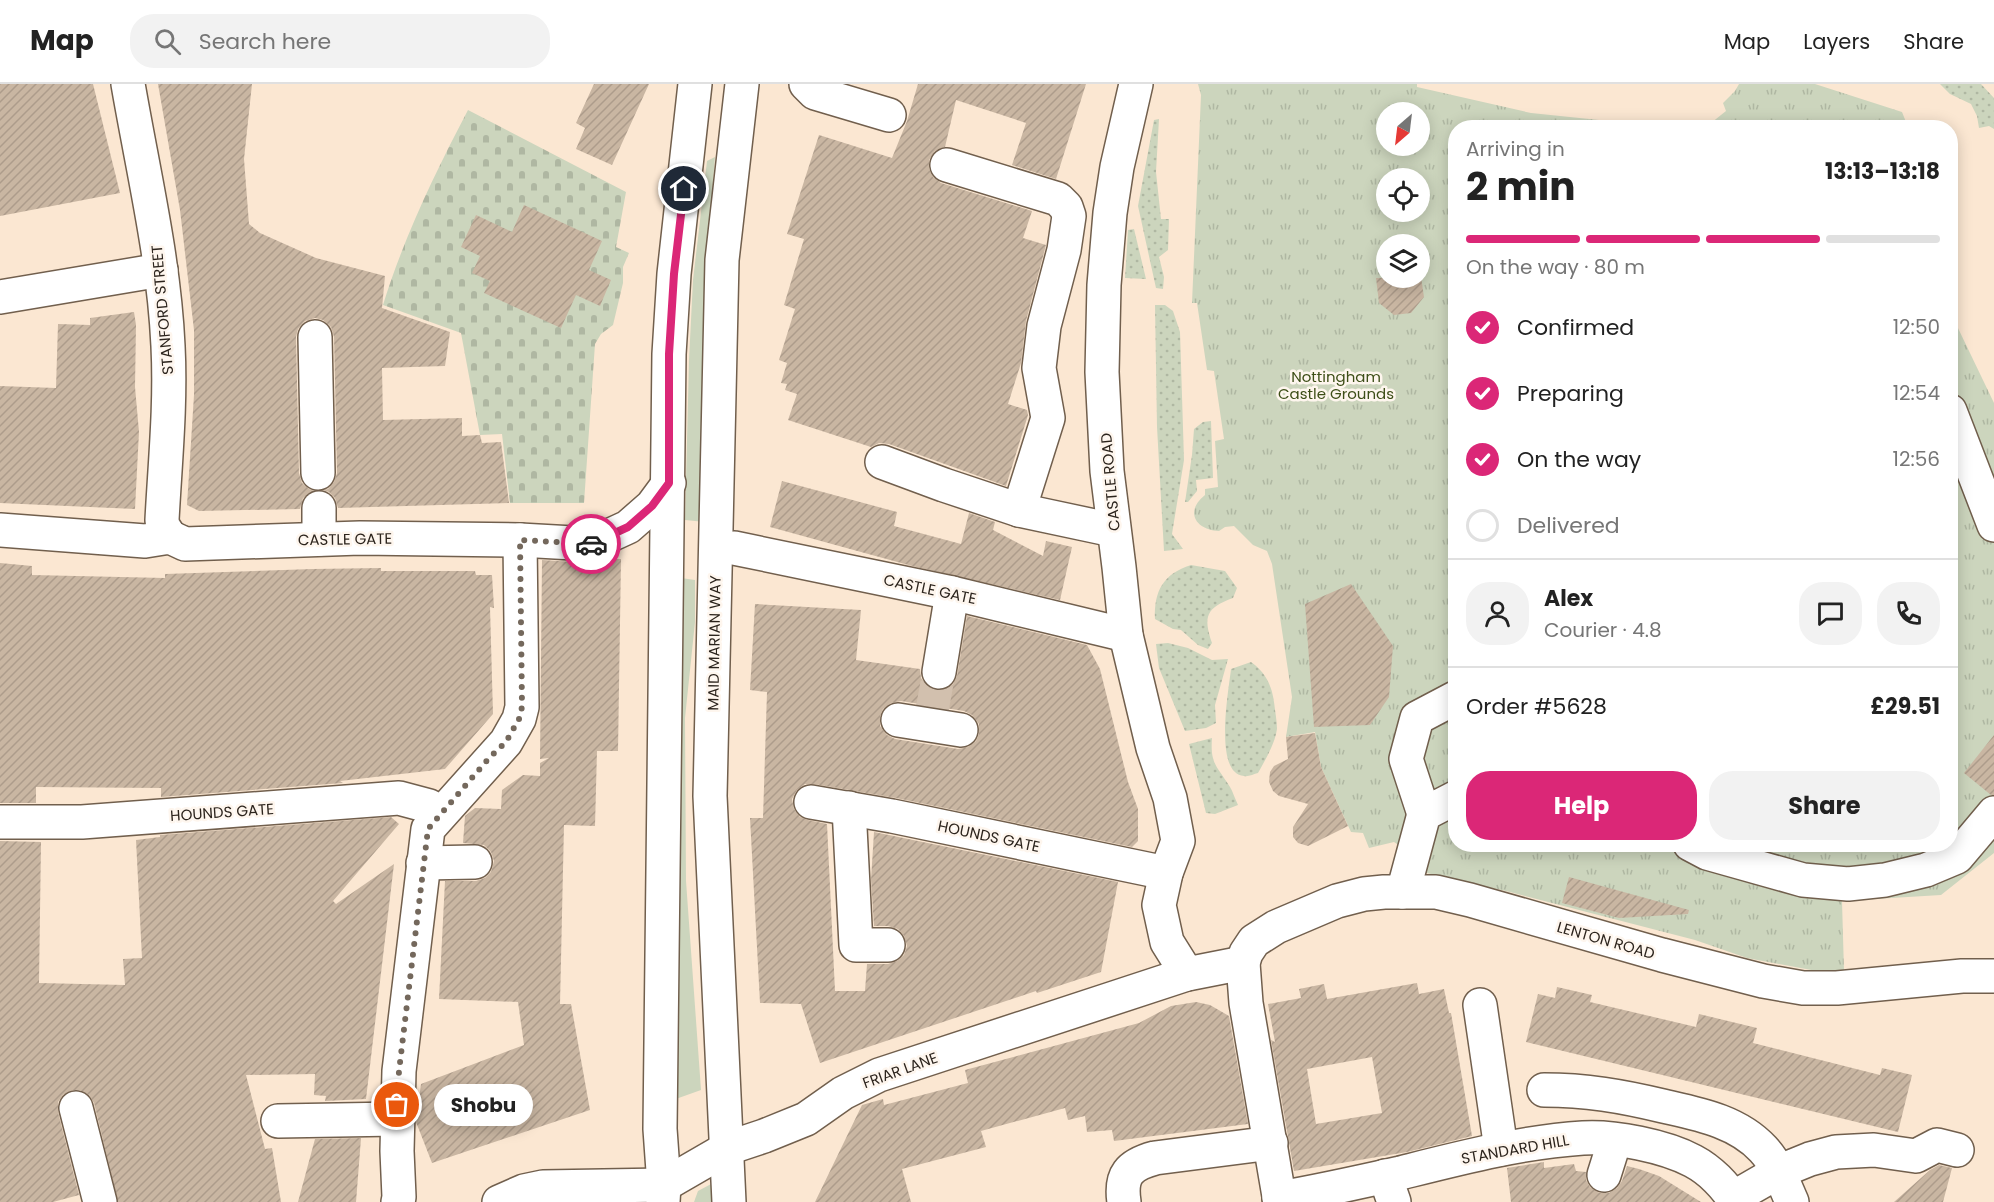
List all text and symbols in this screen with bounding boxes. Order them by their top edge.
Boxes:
search box [130,14,550,68]
text: Map [30,21,94,60]
icon: search [151,25,184,58]
text: Search here [199,26,331,57]
text: Map [1724,27,1770,56]
text: Layers [1803,27,1870,56]
text: Share [1903,27,1964,56]
north arrow [1376,102,1430,156]
map controls [1376,102,1430,288]
text: Arriving in [1466,135,1565,163]
text: 13:13–13:18 [1825,156,1940,187]
text: 2 min [1466,159,1576,214]
pin [658,163,709,214]
button: locate [1376,168,1430,222]
icon: home [667,172,700,205]
button: layers [1376,234,1430,288]
street label: STANFORD STREET [146,244,178,376]
text: On the way · 80 m [1466,253,1645,281]
icon: check [1466,311,1499,344]
text: Confirmed [1517,312,1634,343]
text: 12:50 [1893,313,1940,341]
park label: Nottingham Castle Grounds [1278,366,1394,404]
icon: check [1466,377,1499,410]
text: Preparing [1517,378,1624,409]
text: 12:54 [1893,379,1940,407]
street label: CASTLE ROAD [1095,432,1125,532]
icon: check [1466,443,1499,476]
text: On the way [1517,444,1641,475]
text: 12:56 [1893,445,1940,473]
text: Delivered [1517,510,1620,541]
courier [561,514,621,574]
street label: CASTLE GATE [298,528,392,550]
icon: car [575,528,608,561]
street label: CASTLE GATE [882,569,978,609]
street label: MAID MARIAN WAY [702,575,726,711]
button: person [1466,582,1529,645]
button: chat [1799,582,1862,645]
button: phone [1877,582,1940,645]
text: Alex [1544,583,1593,614]
text: Courier · 4.8 [1544,616,1662,644]
text: Order #5628 [1466,691,1607,722]
text: £29.51 [1871,691,1940,722]
button: Help [1466,771,1697,840]
button: Share [1709,771,1940,840]
street label: HOUNDS GATE [169,798,275,826]
street label: HOUNDS GATE [936,815,1042,857]
street label: LENTON ROAD [1555,916,1657,964]
street label: FRIAR LANE [860,1047,940,1093]
pin [371,1079,422,1130]
callout: Shobu [433,1084,532,1126]
icon: bag [380,1088,413,1121]
text: Shobu [451,1091,516,1119]
street label: STANDARD HILL [1459,1129,1571,1169]

